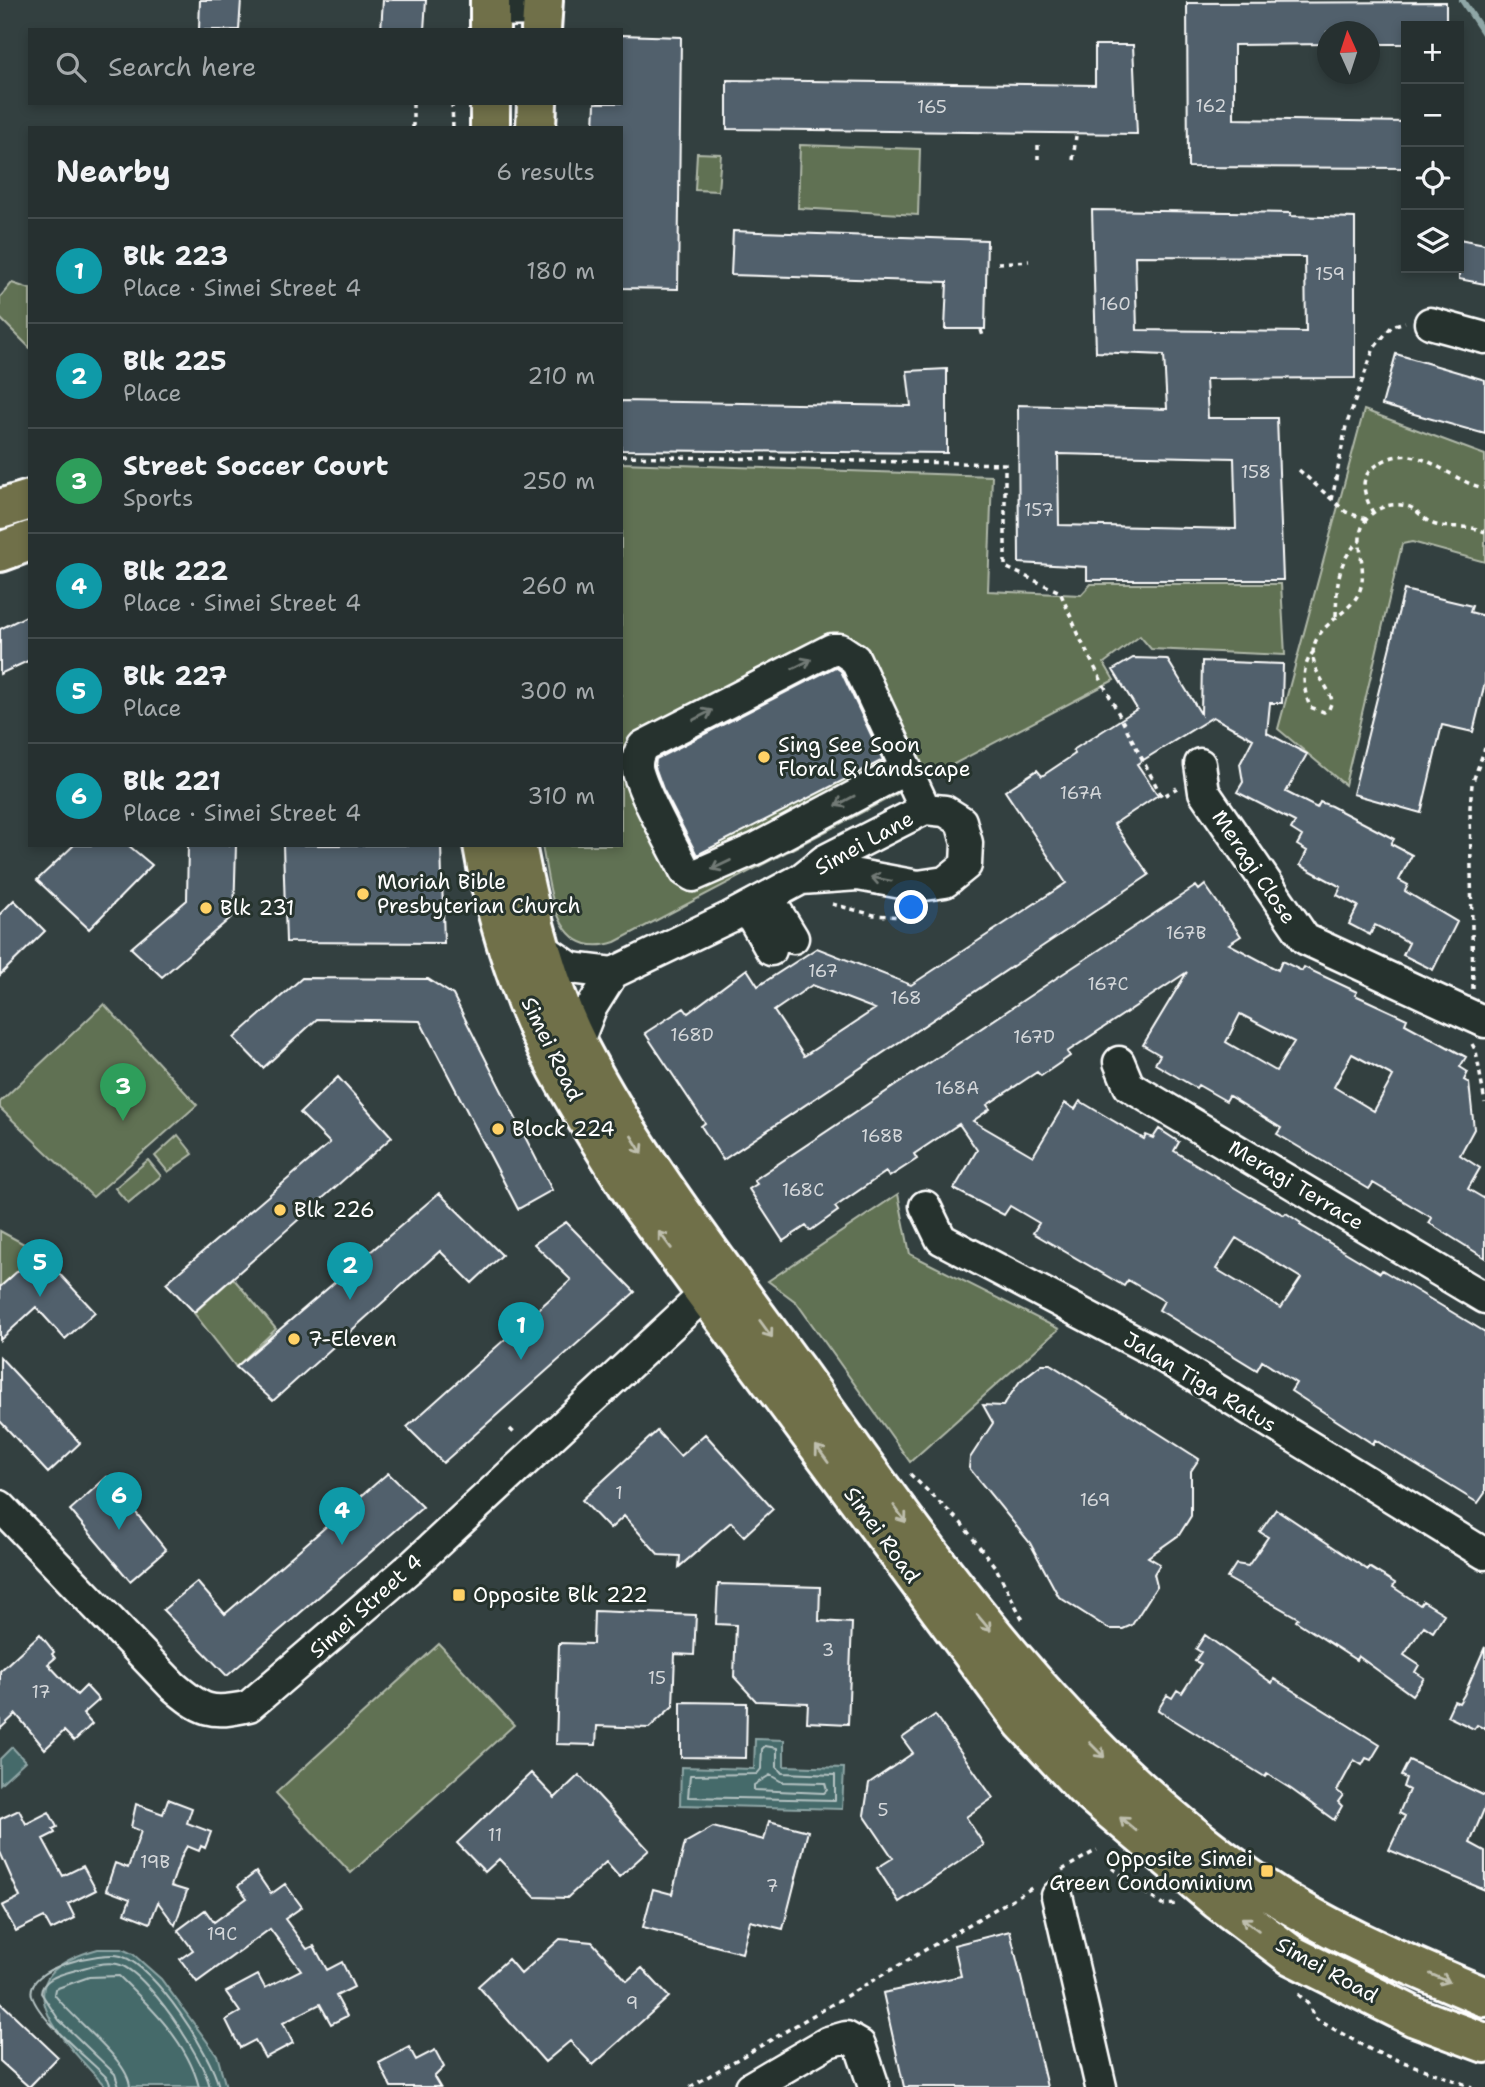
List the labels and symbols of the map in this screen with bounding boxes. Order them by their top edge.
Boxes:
north arrow [1317,21,1380,84]
house number: 162 [1196,94,1226,118]
house number: 165 [917,95,947,119]
house number: 159 [1315,262,1345,286]
house number: 160 [1099,292,1131,316]
house number: 158 [1241,460,1271,484]
house number: 157 [1024,498,1054,522]
one-way arrow [791,657,812,671]
one-way arrow [692,707,713,721]
place label: Sing See Soon Floral & Landscape [778,731,971,783]
marker: Sing See Soon Floral & Landscape [756,749,772,765]
house number: 167A [1060,781,1102,805]
one-way arrow [836,794,856,808]
street label: Simei Lane [810,804,918,882]
street label: Meragi Close [1206,805,1302,929]
one-way arrow [711,860,732,873]
place label: Moriah Bible Presbyterian Church [377,868,581,920]
one-way arrow [870,872,893,885]
marker: Moriah Bible Presbyterian Church [355,886,371,902]
your location [894,890,928,924]
place label: Blk 231 [220,894,294,922]
marker: Blk 231 [198,900,214,916]
house number: 167B [1166,921,1206,945]
house number: 167 [808,959,838,983]
house number: 167C [1087,972,1129,996]
house number: 168 [890,986,922,1010]
street label: Simei Road [515,992,589,1106]
house number: 168D [670,1023,714,1047]
house number: 167D [1013,1025,1055,1049]
pin: 3 [100,1063,146,1121]
house number: 168A [935,1076,979,1100]
place label: Block 224 [512,1115,615,1143]
marker: Block 224 [490,1121,506,1137]
house number: 168B [861,1124,903,1148]
street label: Meragi Terrace [1223,1133,1369,1237]
one-way arrow [631,1134,645,1154]
house number: 168C [782,1178,824,1202]
place label: Blk 226 [294,1196,375,1224]
marker: Blk 226 [272,1202,288,1218]
one-way arrow [658,1231,673,1250]
pin: 5 [17,1239,63,1297]
pin: 2 [327,1242,373,1300]
pin: 1 [498,1302,544,1360]
one-way arrow [758,1320,773,1339]
place label: 7-Eleven [308,1325,397,1353]
street label: Jalan Tiga Ratus [1118,1325,1282,1439]
marker: 7-Eleven [286,1331,302,1347]
one-way arrow [815,1445,830,1464]
pin: 6 [96,1472,142,1530]
house number: 1 [615,1481,623,1505]
street label: Simei Road [838,1481,926,1589]
pin: 4 [319,1487,365,1545]
house number: 169 [1080,1488,1110,1512]
one-way arrow [892,1504,907,1523]
street label: Simei Street 4 [303,1548,429,1664]
place label: Opposite Blk 222 [473,1581,648,1609]
marker: Opposite Blk 222 [451,1587,467,1603]
one-way arrow [976,1614,992,1632]
house number: 3 [822,1638,834,1662]
house number: 15 [648,1666,666,1690]
house number: 17 [31,1680,51,1704]
one-way arrow [1088,1741,1105,1758]
house number: 5 [877,1798,889,1822]
one-way arrow [1119,1816,1137,1832]
house number: 11 [488,1823,502,1847]
place label: Opposite Simei Green Condominium [1049,1845,1253,1897]
house number: 19B [140,1850,170,1874]
marker: Opposite Simei Green Condominium [1259,1863,1275,1879]
house number: 7 [766,1874,778,1898]
one-way arrow [1241,1916,1259,1931]
house number: 19C [207,1922,237,1946]
street label: Simei Road [1271,1930,1383,2010]
one-way arrow [1429,1972,1451,1985]
house number: 9 [626,1991,638,2015]

